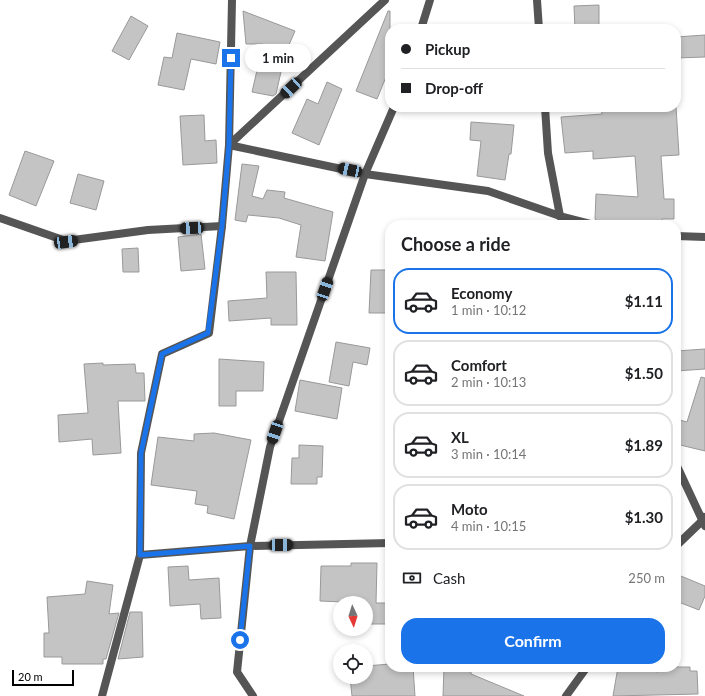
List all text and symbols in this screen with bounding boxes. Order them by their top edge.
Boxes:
text: Pickup [425,40,470,58]
callout: 1 min [245,44,311,72]
route end [222,49,240,67]
text: 1 min [262,50,294,66]
car [278,75,304,101]
text: Drop-off [425,79,483,97]
car [337,162,363,178]
car [180,221,204,235]
text: Choose a ride [401,233,510,255]
car [53,234,79,250]
car [315,276,335,302]
icon: car [403,283,439,319]
text: Economy [451,284,512,302]
text: $1.11 [625,292,663,310]
text: 1 min · 10:12 [451,302,526,318]
icon: car [403,355,439,391]
text: Comfort [451,356,507,374]
text: $1.50 [625,364,663,382]
text: 2 min · 10:13 [451,374,526,390]
car [265,419,285,445]
icon: car [403,427,439,463]
text: XL [451,428,469,446]
text: $1.89 [625,436,663,454]
text: 3 min · 10:14 [451,446,526,462]
icon: car [403,499,439,535]
text: Moto [451,500,488,518]
text: $1.30 [625,508,663,526]
text: 4 min · 10:15 [451,518,526,534]
car [269,539,293,551]
icon: cash [401,567,423,589]
text: Cash [433,569,465,587]
text: 250 m [628,570,665,586]
north arrow [333,596,373,636]
map controls [333,596,373,684]
button: Confirm [401,618,665,664]
route start [231,631,249,649]
button: locate [333,644,373,684]
scale bar [12,668,74,687]
text: 20 m [18,670,43,683]

